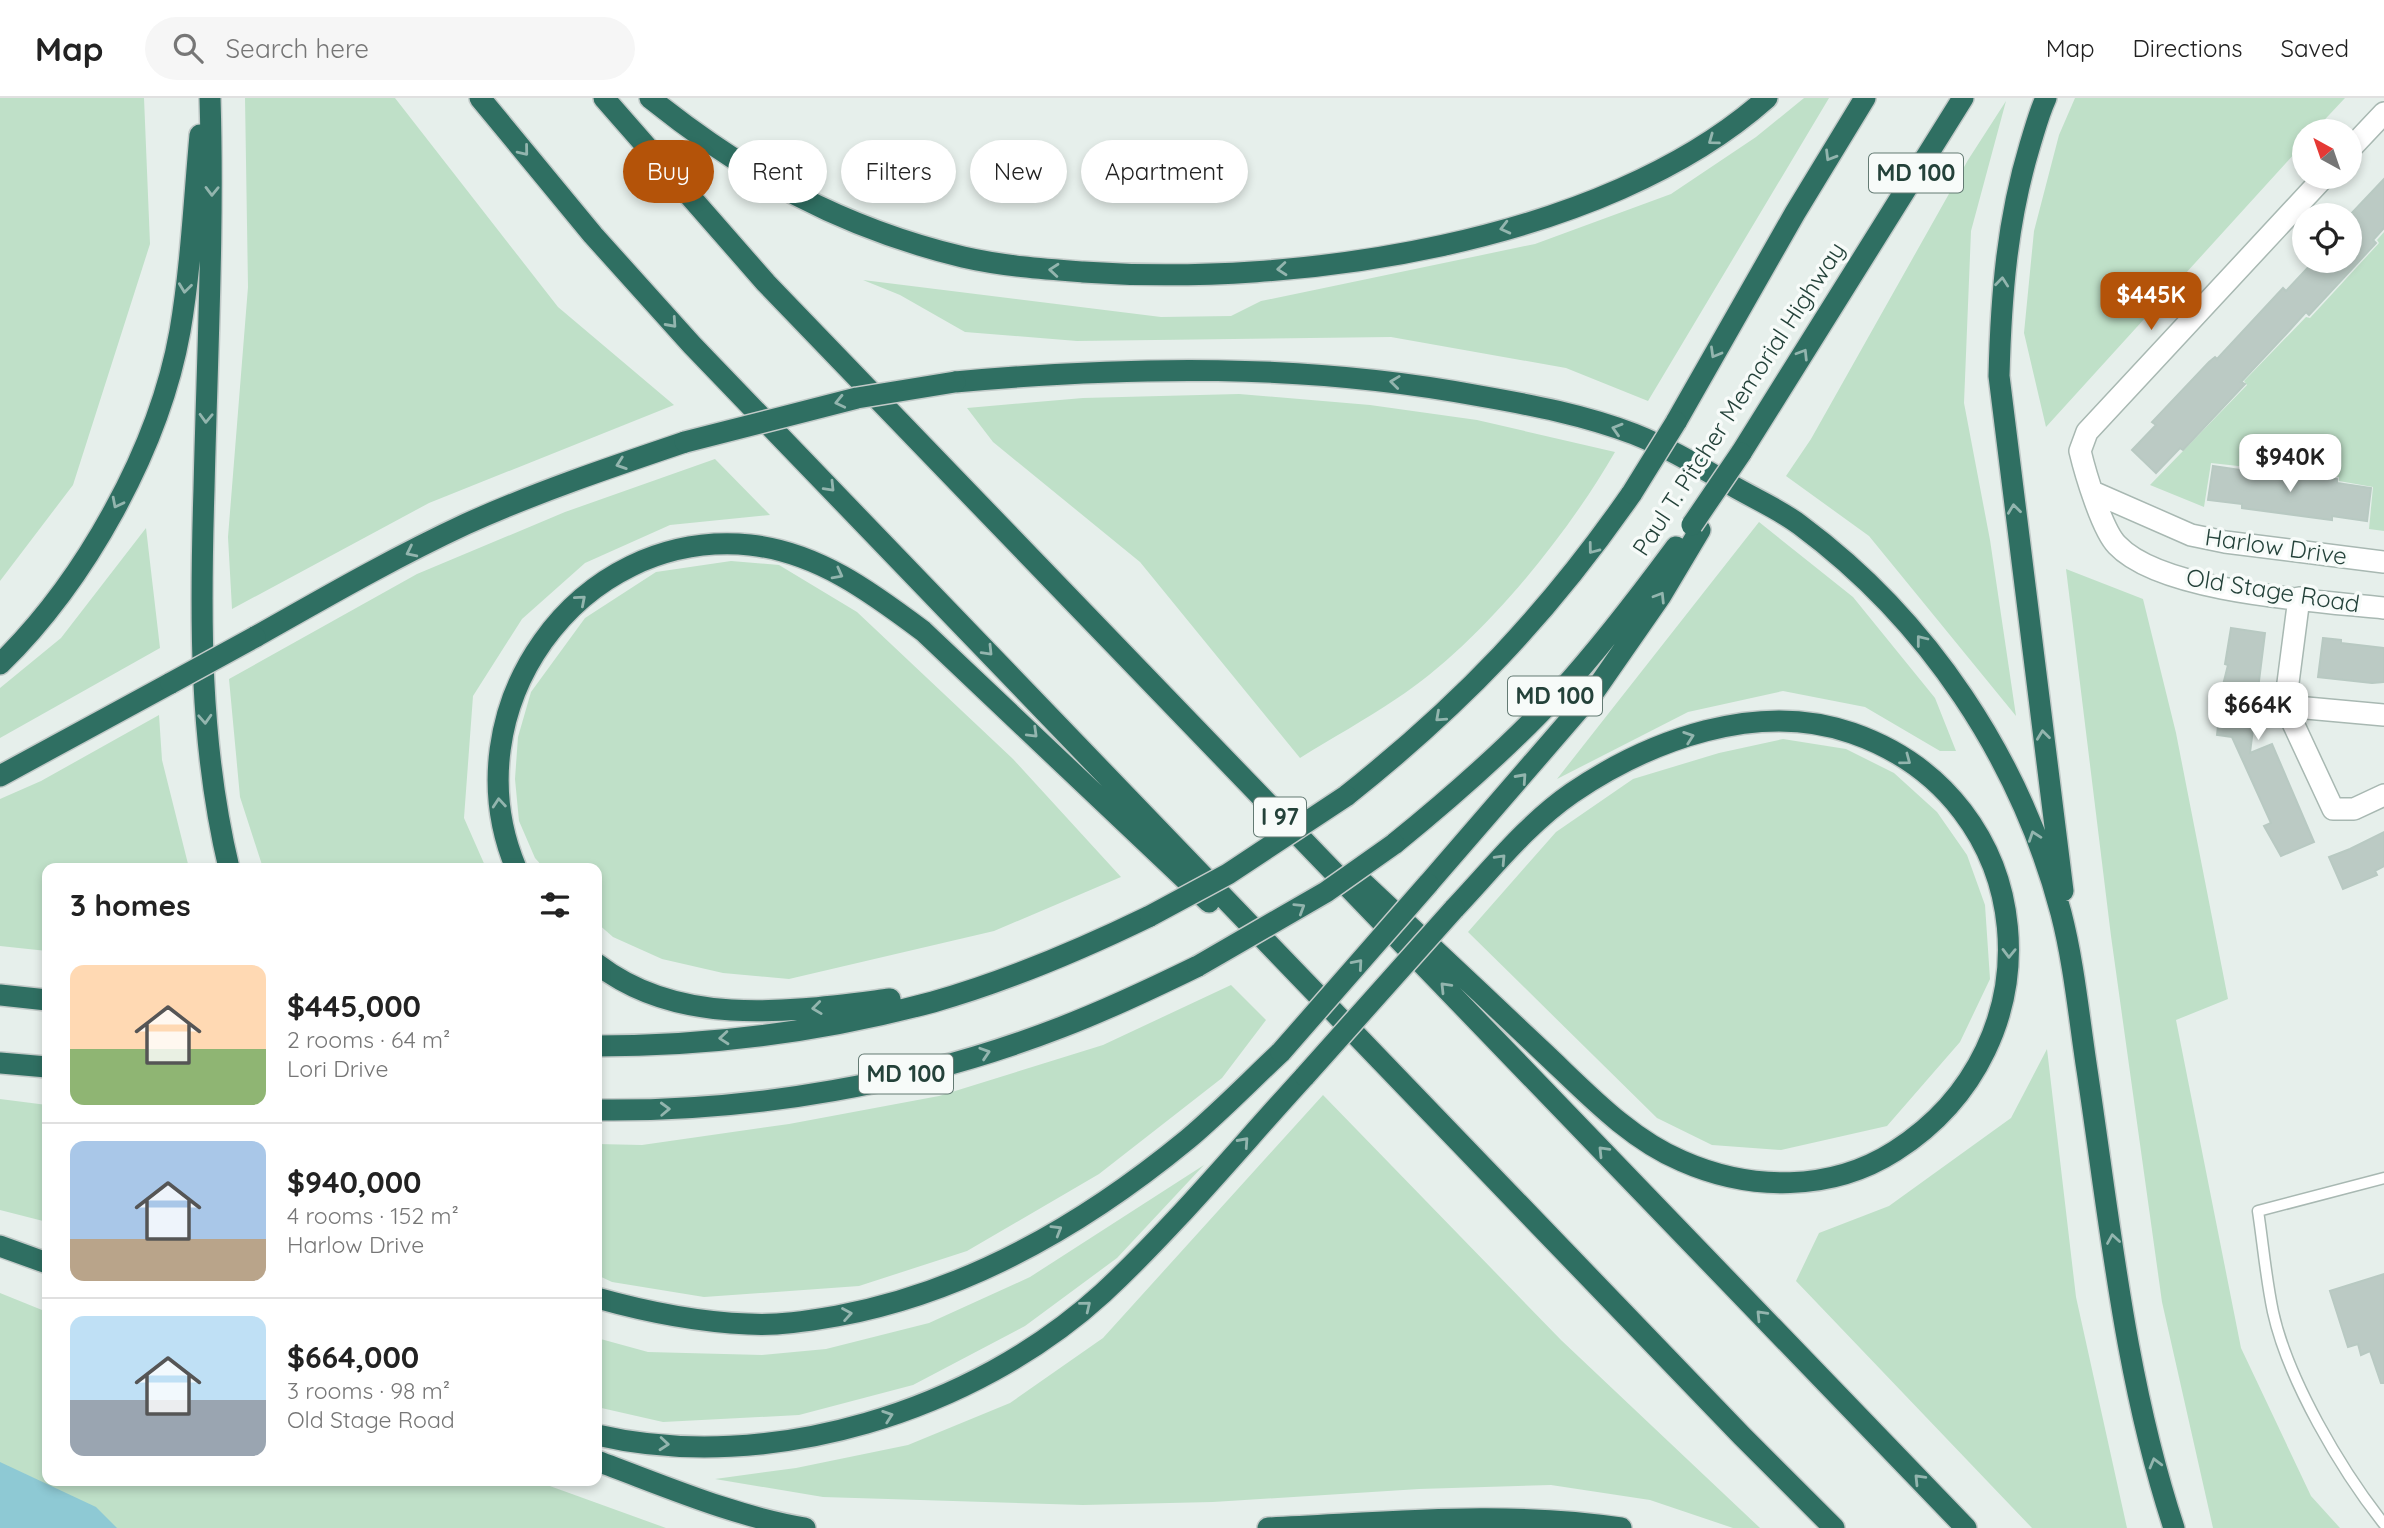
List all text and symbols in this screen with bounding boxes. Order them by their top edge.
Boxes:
search box [145,17,635,80]
text: Map [35,28,103,69]
icon: search [169,29,207,67]
text: Search here [225,32,369,65]
text: Map [2046,33,2095,63]
text: Directions [2133,33,2243,63]
text: Saved [2281,33,2349,63]
north arrow [2292,119,2362,189]
map controls [2292,119,2362,273]
one-way arrow [1708,131,1721,144]
chip: Buy [623,140,714,203]
chip: Rent [728,140,827,203]
chip: Filters [841,140,956,203]
chip: New [970,140,1067,203]
chip: Apartment [1081,140,1248,203]
one-way arrow [516,142,528,155]
one-way arrow [1825,149,1838,162]
road number: MD 100 [1869,153,1963,192]
one-way arrow [205,185,220,196]
button: locate [2292,203,2362,273]
one-way arrow [1499,220,1511,234]
street label: Paul T. Pitcher Memorial Highway [1625,236,1851,561]
one-way arrow [1276,261,1287,276]
one-way arrow [1049,263,1060,278]
pin: $445K [2102,272,2200,332]
one-way arrow [1995,277,2010,288]
text: $445K [2116,280,2186,309]
one-way arrow [177,282,192,294]
one-way arrow [664,315,677,328]
one-way arrow [1711,345,1724,358]
one-way arrow [1795,349,1807,362]
one-way arrow [1389,375,1401,390]
one-way arrow [834,393,846,408]
one-way arrow [198,413,213,424]
one-way arrow [1612,423,1624,438]
pin: $940K [2241,434,2339,494]
text: $940K [2255,442,2325,471]
one-way arrow [615,456,627,470]
one-way arrow [821,479,834,492]
one-way arrow [112,496,125,509]
one-way arrow [2007,503,2022,515]
street label: Harlow Drive [2203,521,2349,571]
one-way arrow [1588,541,1601,554]
one-way arrow [406,543,418,557]
street label: Old Stage Road [2184,562,2362,619]
one-way arrow [831,566,843,579]
one-way arrow [1651,592,1664,605]
one-way arrow [572,596,585,608]
one-way arrow [1917,636,1930,648]
one-way arrow [979,643,992,656]
road number: MD 100 [1508,676,1602,716]
pin: $664K [2209,682,2307,742]
text: $664K [2224,690,2292,719]
one-way arrow [1435,709,1448,722]
one-way arrow [197,714,212,725]
one-way arrow [1025,724,1038,737]
one-way arrow [2035,729,2050,740]
one-way arrow [1682,731,1694,745]
one-way arrow [1899,752,1911,765]
one-way arrow [1514,773,1526,786]
one-way arrow [492,797,507,808]
road number: I 97 [1254,797,1306,836]
one-way arrow [2028,831,2042,843]
one-way arrow [1493,854,1505,867]
text: 3 homes [70,886,191,924]
icon: filters [536,886,574,924]
one-way arrow [1293,904,1306,917]
one-way arrow [2001,948,2017,958]
one-way arrow [1350,959,1362,972]
one-way arrow [1441,983,1454,996]
text: $445,000 [287,987,421,1025]
icon: home [126,993,210,1077]
one-way arrow [812,1001,823,1016]
text: 2 rooms · 64 m² [287,1025,450,1054]
one-way arrow [719,1030,730,1045]
one-way arrow [978,1047,990,1061]
text: Lori Drive [287,1054,389,1083]
road number: MD 100 [859,1054,953,1093]
one-way arrow [660,1101,671,1116]
one-way arrow [1235,1138,1248,1151]
one-way arrow [1599,1146,1612,1159]
text: $940,000 [287,1163,422,1201]
icon: home [126,1169,210,1253]
text: 4 rooms · 152 m² [287,1201,459,1230]
one-way arrow [1050,1225,1063,1238]
text: Harlow Drive [287,1230,424,1259]
one-way arrow [2105,1233,2120,1245]
one-way arrow [1078,1302,1091,1314]
one-way arrow [841,1307,853,1322]
one-way arrow [1756,1310,1769,1323]
text: $664,000 [287,1338,419,1376]
icon: home [126,1344,210,1428]
text: 3 rooms · 98 m² [287,1376,450,1405]
text: Old Stage Road [287,1405,455,1434]
one-way arrow [882,1410,894,1424]
one-way arrow [659,1436,670,1451]
one-way arrow [2149,1457,2163,1469]
one-way arrow [1914,1474,1927,1487]

